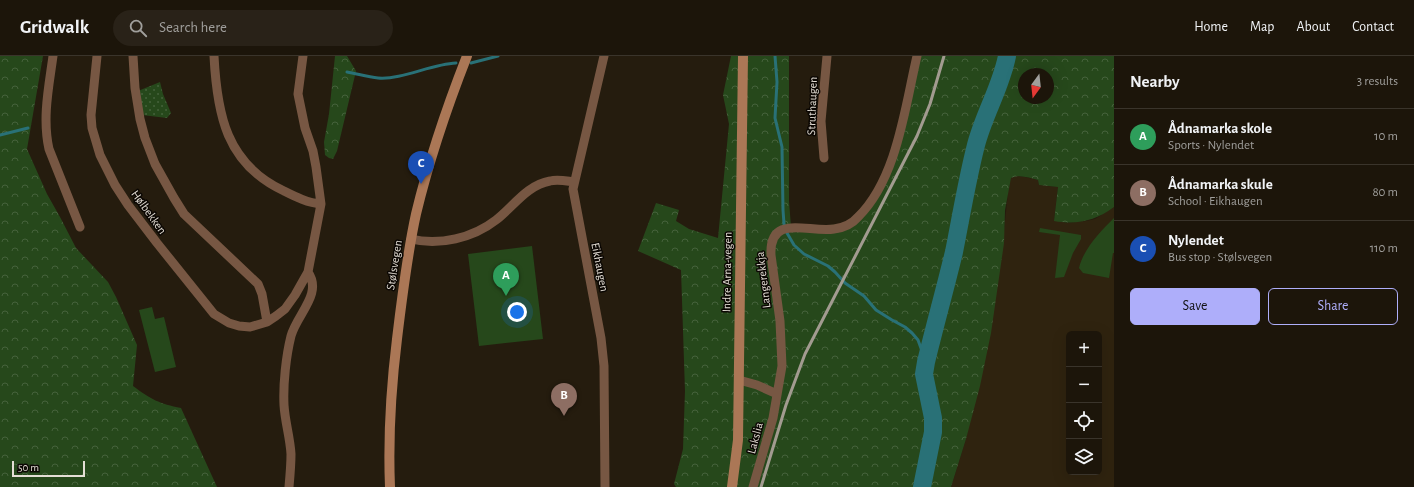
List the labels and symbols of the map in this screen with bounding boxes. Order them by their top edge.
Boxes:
north arrow [1018,68,1054,104]
street label: Struthaugen [805,76,819,136]
pin: C [408,151,434,184]
street label: Hølbekken [129,188,169,236]
street label: Indre Arna-vegen [720,232,734,312]
street label: Stølsvegen [384,239,404,291]
street label: Eikhaugen [589,241,611,293]
street label: Langerekkja [754,250,773,309]
pin: A [493,263,519,296]
your location [507,302,527,322]
pin: B [551,383,577,416]
street label: Lakslia [745,421,765,455]
scale bar [12,459,85,478]

